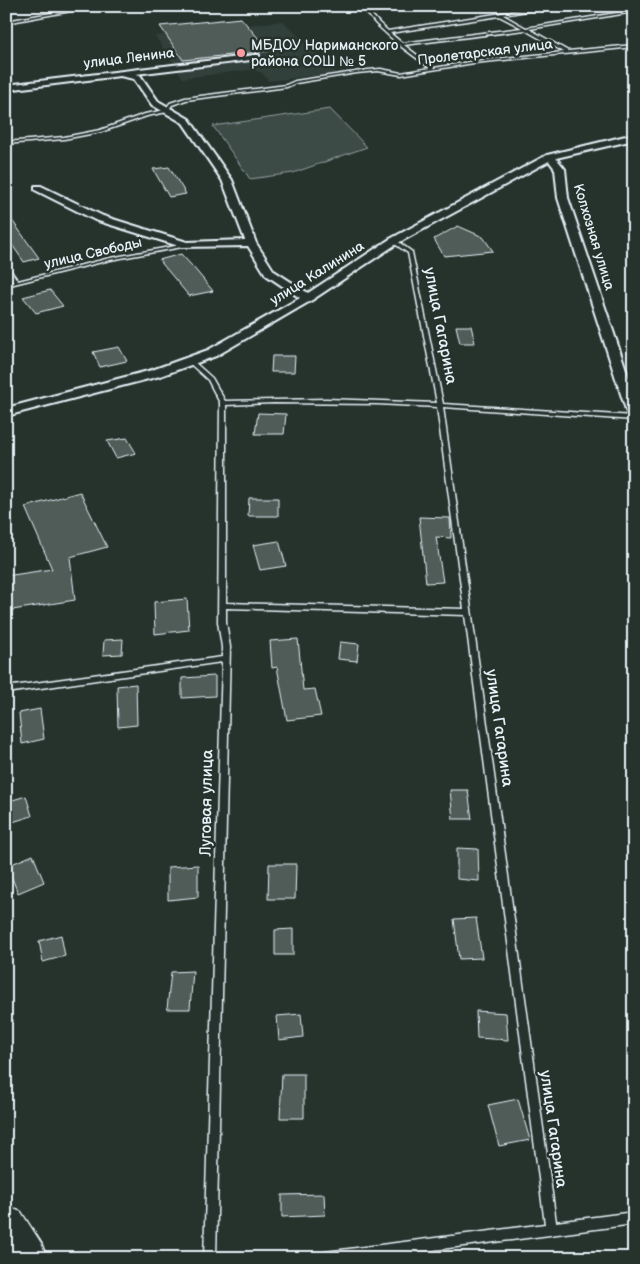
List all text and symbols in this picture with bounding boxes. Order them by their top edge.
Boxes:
street label: Пролетарская улица [416,35,554,69]
place label: МБДОУ Нариманского района СОШ № 5 [251,37,398,70]
street label: улица Ленина [83,44,176,72]
marker: МБДОУ Нариманского района СОШ № 5 [235,47,247,59]
street label: Колхозная улица [570,182,619,293]
street label: улица Свободы [42,233,144,273]
street label: улица Калинина [267,237,368,309]
street label: улица Гагарина [419,266,461,387]
street label: улица Гагарина [481,668,517,789]
street label: Луговая улица [197,749,217,858]
street label: улица Гагарина [535,1069,571,1190]

